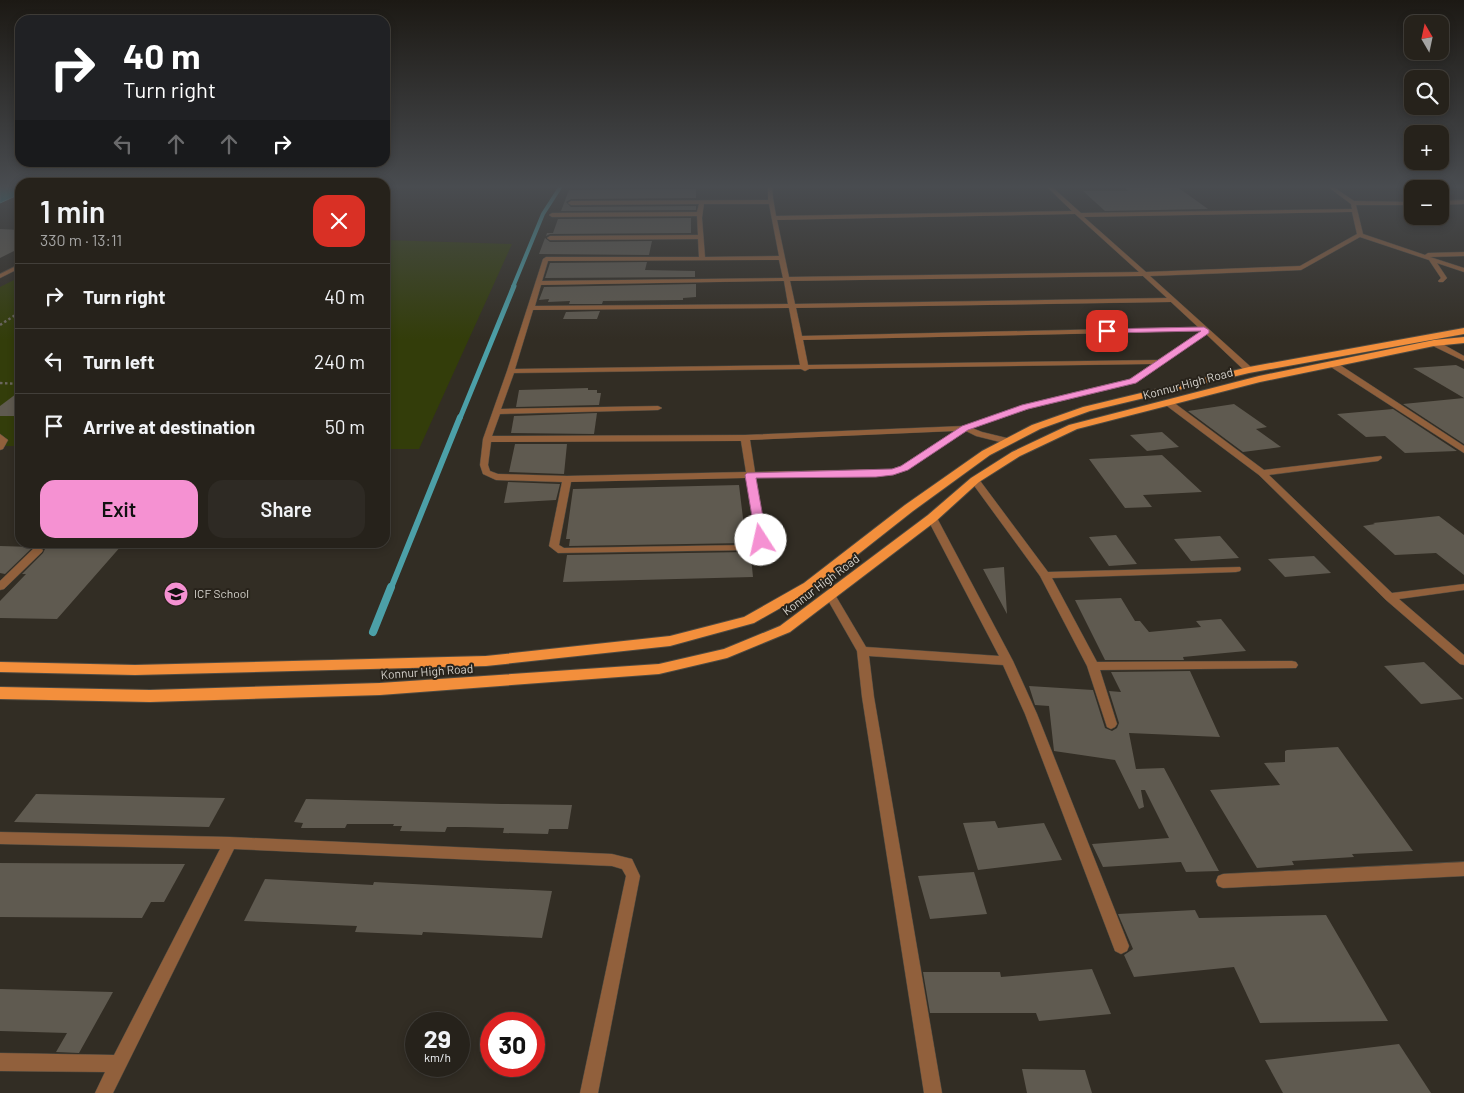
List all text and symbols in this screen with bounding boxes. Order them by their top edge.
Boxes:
north arrow [1404,15,1449,60]
map controls [1404,15,1449,225]
text: 40 m [123,34,200,76]
icon: right [40,35,105,100]
button: search [1404,70,1449,115]
text: Turn right [123,76,216,102]
button: + [1404,125,1449,170]
icon: left [109,130,137,158]
icon: ahead [162,130,190,158]
icon: ahead [215,130,243,158]
icon: right [268,130,296,158]
button: − [1404,180,1449,225]
text: 1 min [40,193,105,229]
button: close [313,195,365,247]
text: 330 m · 13:11 [40,230,122,249]
icon: right [40,282,68,310]
text: Turn right [83,285,165,308]
text: 40 m [324,285,365,308]
pin [1086,310,1128,352]
icon: arrive [1093,317,1121,345]
icon: left [40,347,68,375]
text: Turn left [83,350,154,373]
text: 240 m [314,350,365,373]
street label: Konnur High Road [1141,364,1234,402]
icon: arrive [40,412,68,440]
text: Arrive at destination [83,415,255,438]
text: 50 m [325,415,365,438]
button: Exit [40,480,198,538]
button: Share [208,480,365,538]
position arrow [734,513,786,565]
street label: Konnur High Road [779,551,862,618]
school or university icon: ICF School [163,581,189,607]
place label: ICF School [194,586,249,600]
street label: Konnur High Road [380,661,474,681]
speed limit sign: 30 [480,1012,545,1077]
text: 29 [424,1023,451,1053]
text: km/h [424,1050,451,1064]

